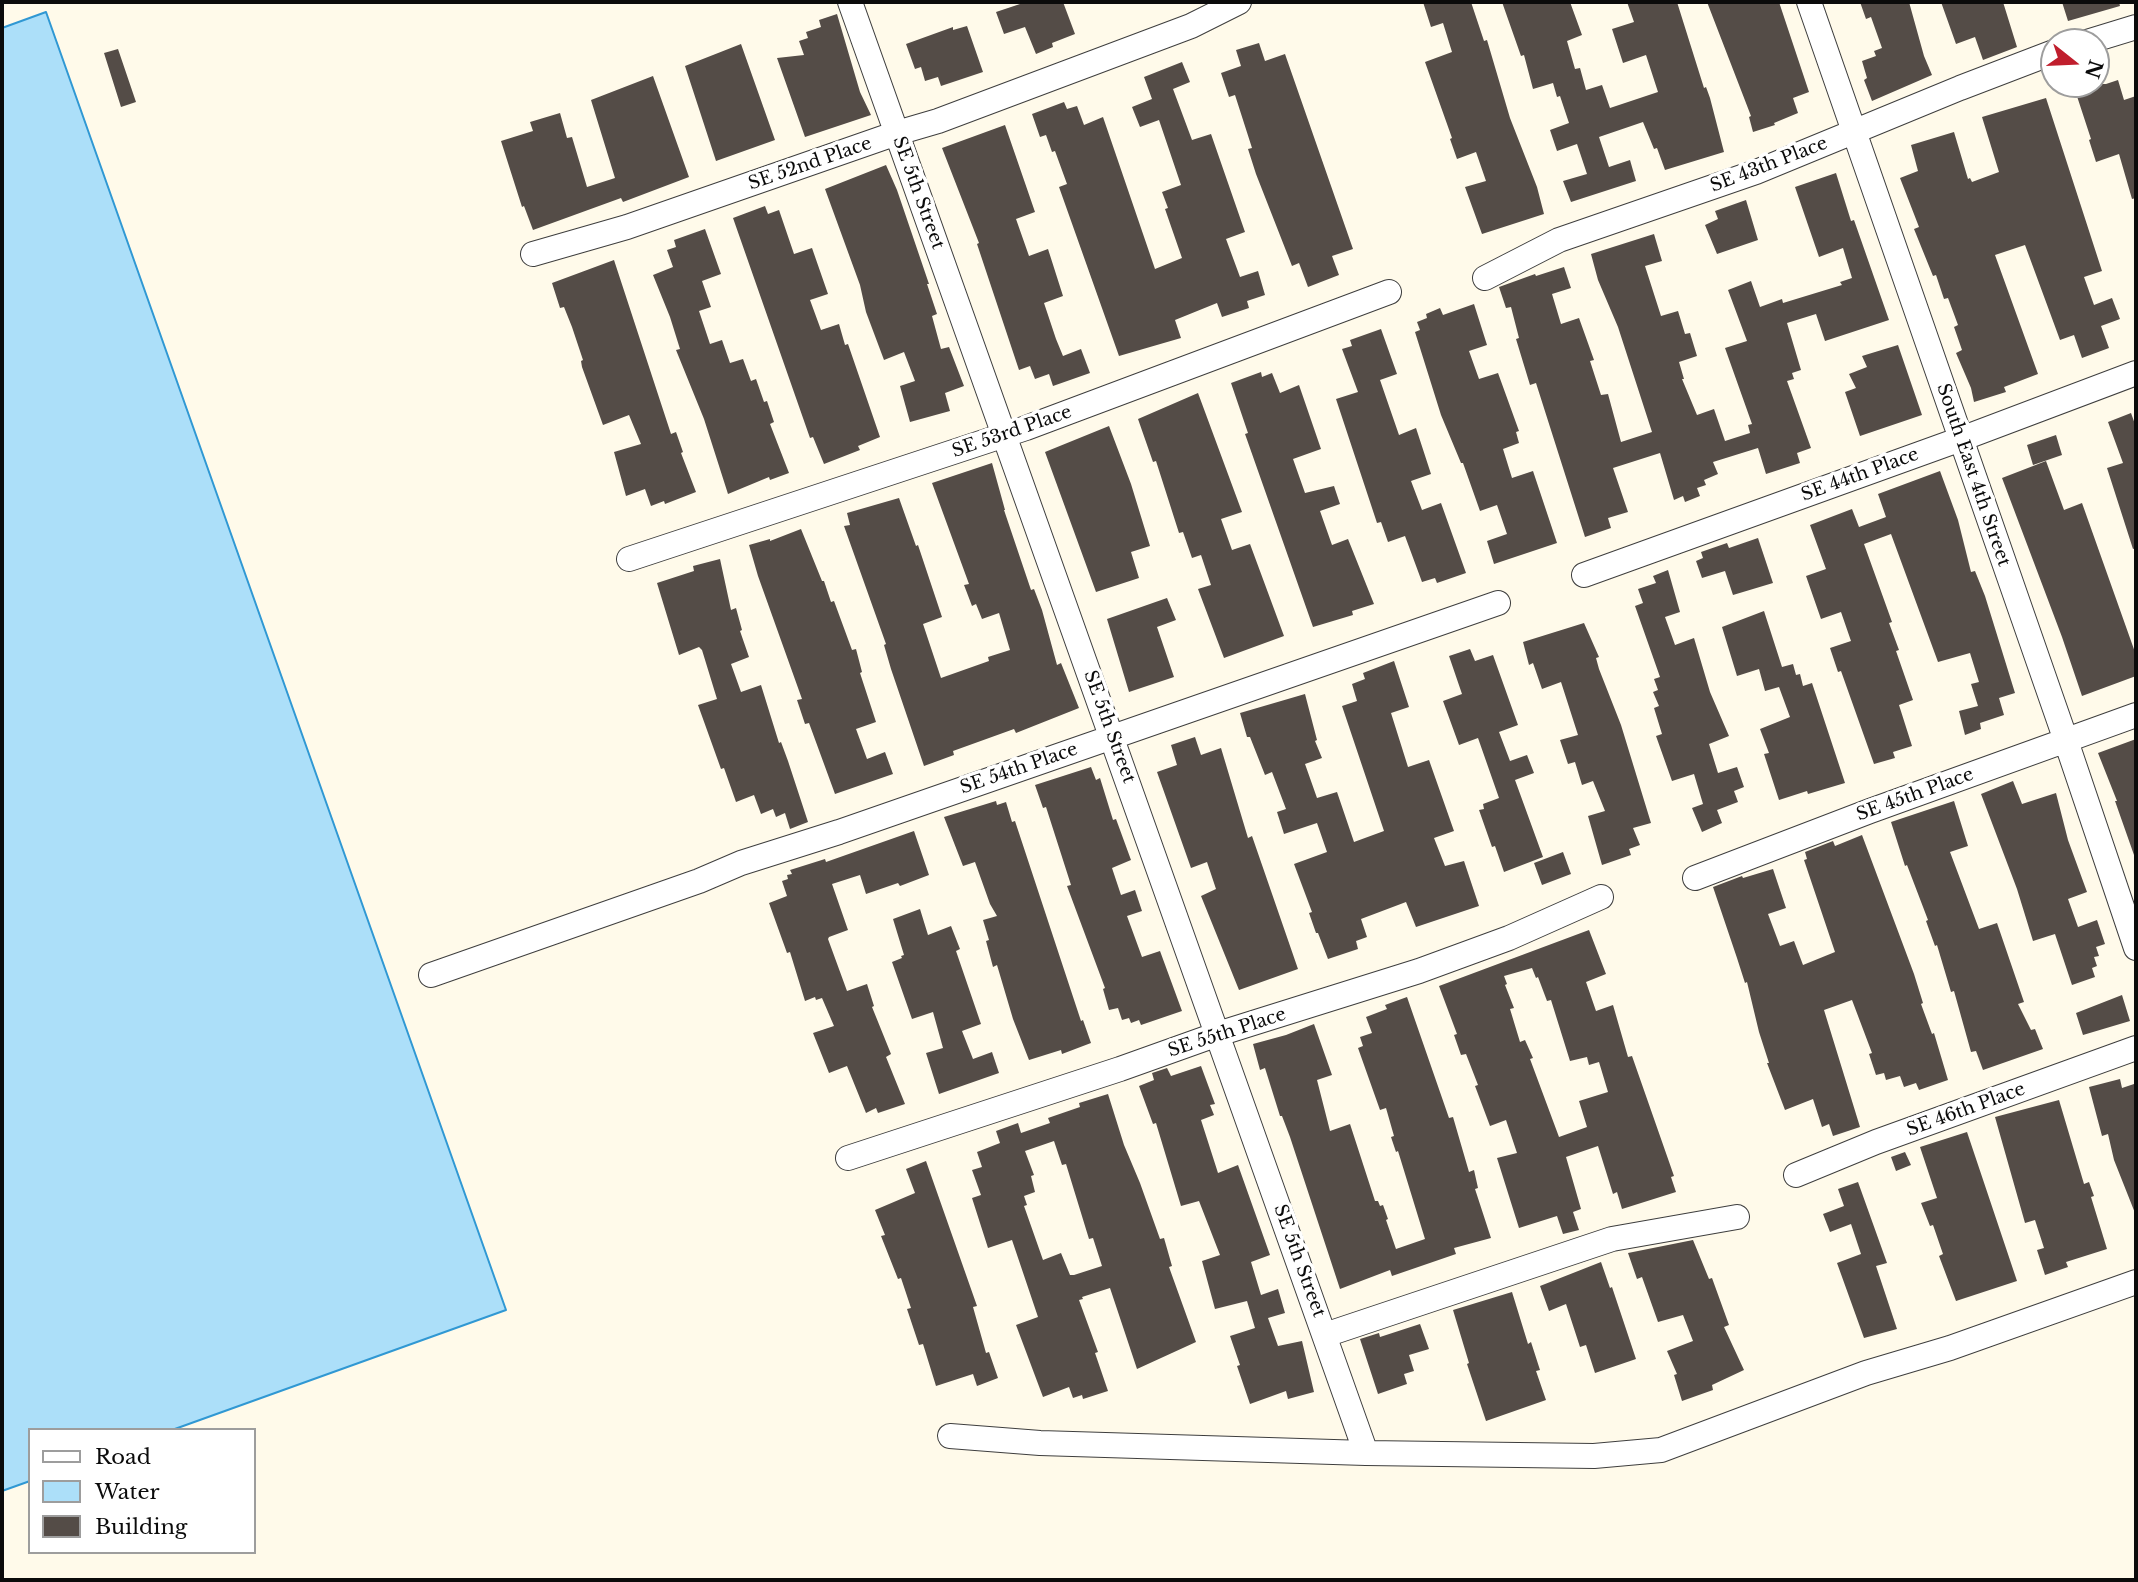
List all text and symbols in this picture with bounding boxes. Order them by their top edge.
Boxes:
north arrow [2040,28,2110,98]
text: N [2080,57,2107,81]
street label: SE 52nd Place [745,133,875,195]
street label: SE 43th Place [1707,133,1831,197]
street label: SE 5th Street [888,134,948,252]
street label: South East 4th Street [1932,381,2014,569]
street label: SE 53rd Place [949,401,1075,463]
street label: SE 44th Place [1798,444,1922,506]
street label: SE 5th Street [1079,668,1139,786]
street label: SE 54th Place [957,739,1081,799]
street label: SE 45th Place [1853,764,1977,826]
street label: SE 55th Place [1165,1004,1289,1062]
street label: SE 46th Place [1904,1079,2028,1141]
street label: SE 5th Street [1269,1202,1329,1320]
legend [28,1428,256,1554]
text: Road [95,1444,151,1470]
text: Water [95,1479,159,1505]
text: Building [95,1514,187,1540]

